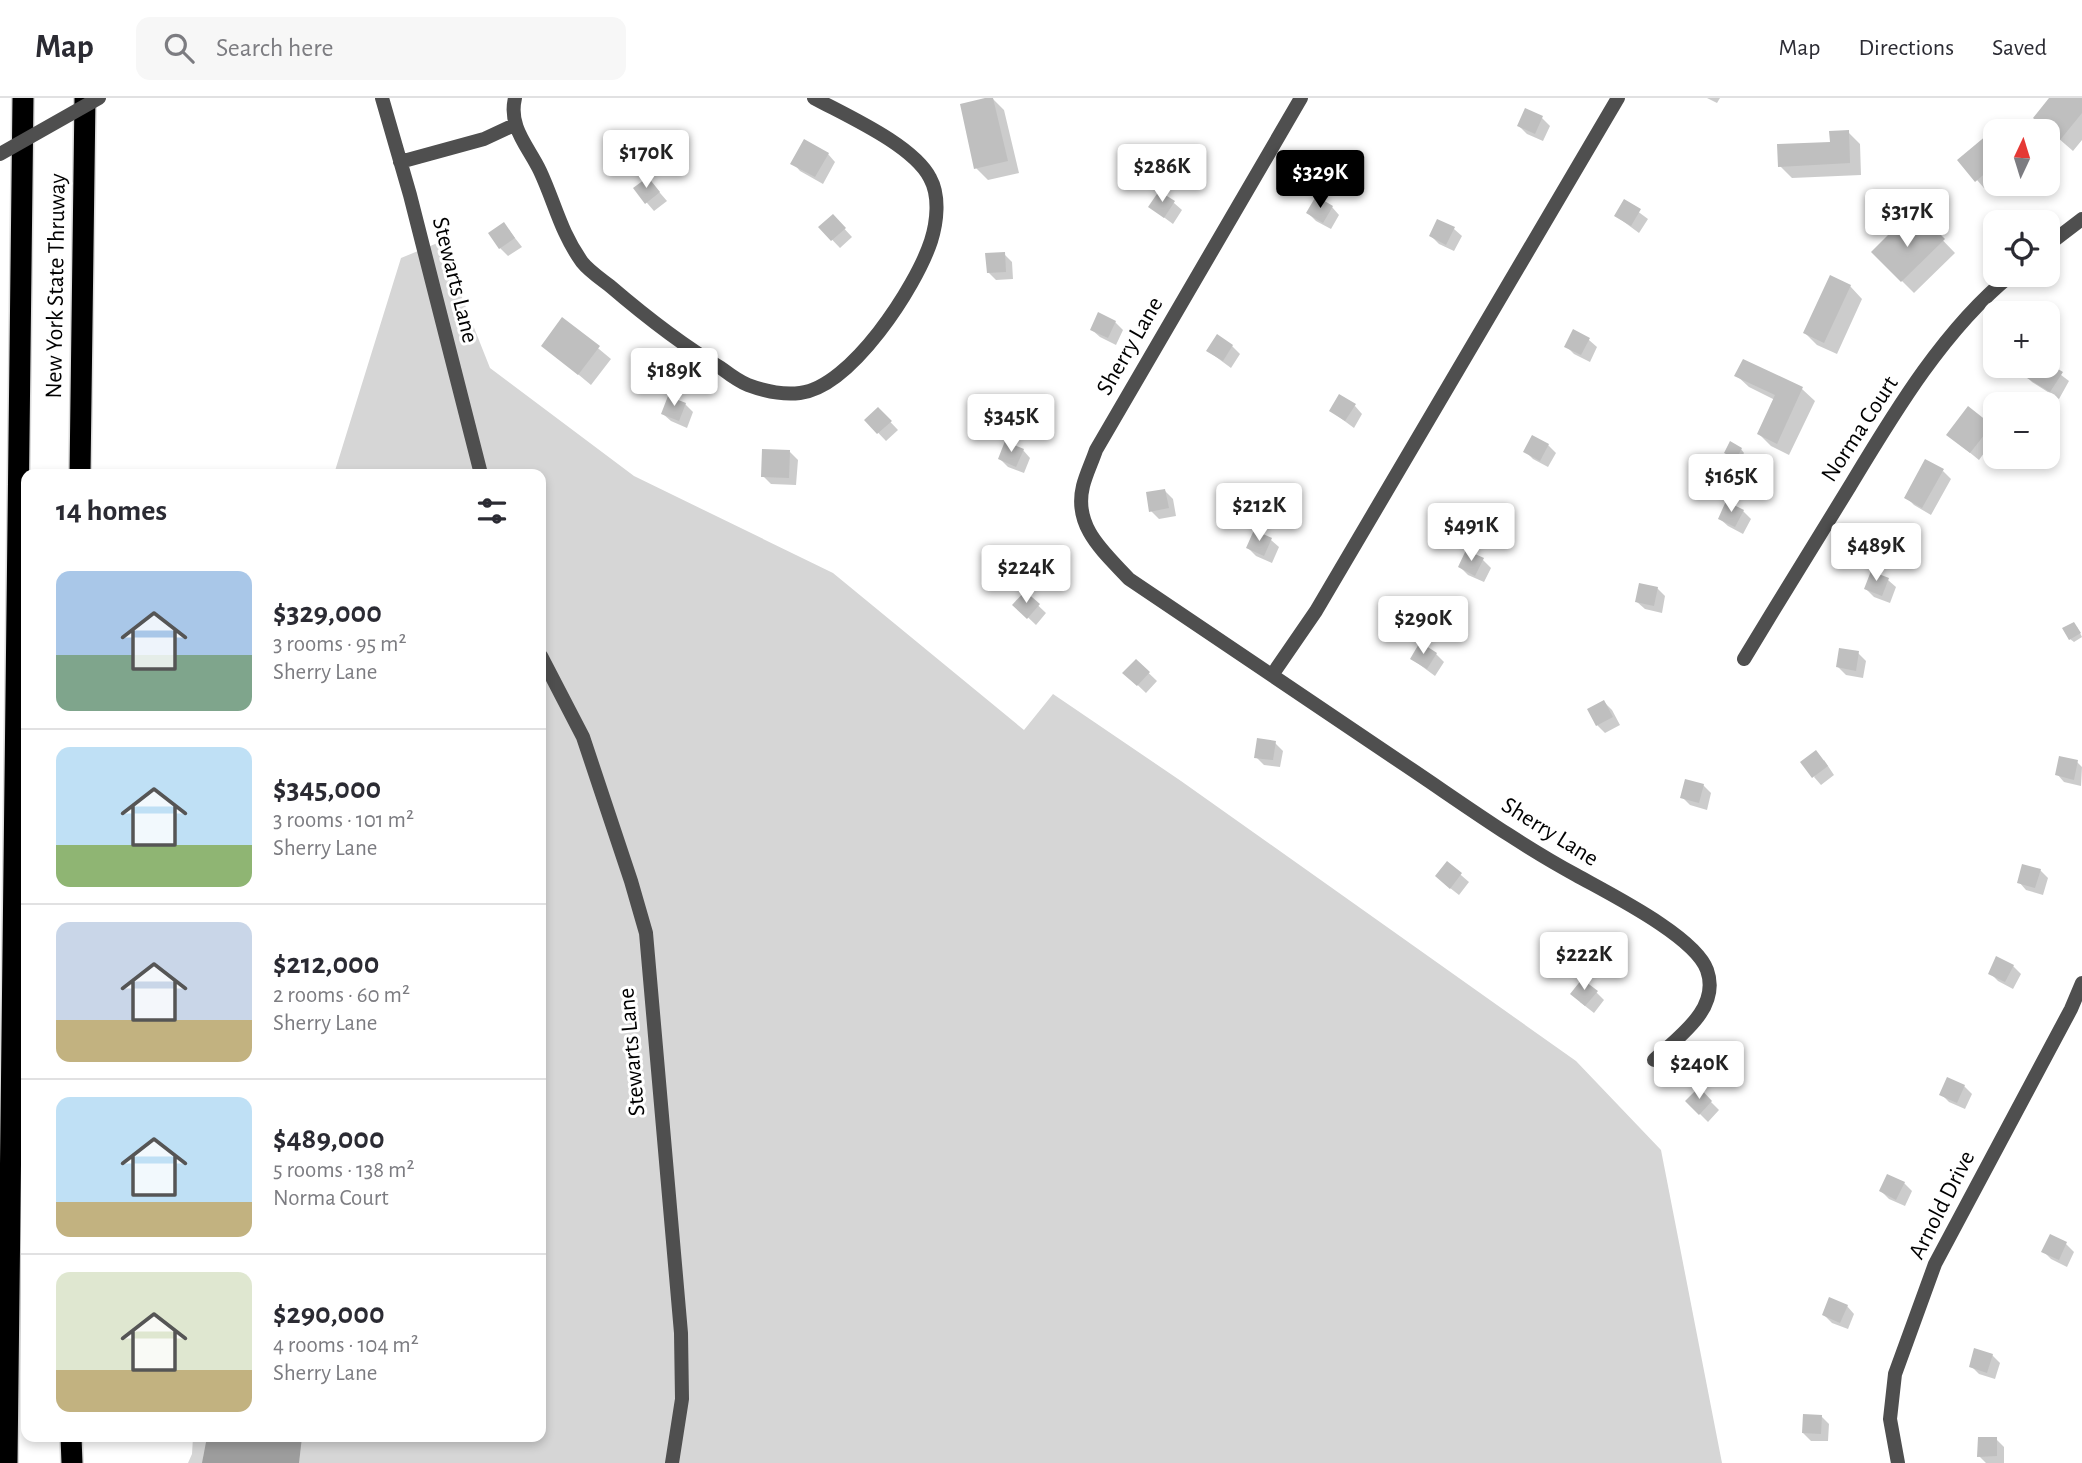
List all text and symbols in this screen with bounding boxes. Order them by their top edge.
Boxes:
search box [136,17,626,80]
icon: search [160,29,198,67]
text: Map [35,31,94,64]
text: Search here [216,35,334,61]
text: Map [1778,36,1820,60]
text: Directions [1858,36,1954,60]
text: Saved [1992,36,2047,60]
north arrow [1983,119,2060,196]
map controls [1983,119,2060,469]
pin: $170K [597,130,695,190]
text: $170K [619,141,673,164]
pin: $286K [1113,144,1211,204]
pin: $329K [1271,150,1369,210]
text: $286K [1133,155,1191,178]
text: $329K [1292,161,1348,184]
street label: New York State Thruway [42,173,70,399]
pin: $317K [1858,190,1956,249]
text: $317K [1881,200,1933,223]
button: locate [1983,210,2060,287]
street label: Stewarts Lane [428,215,482,345]
street label: Sherry Lane [1092,293,1168,399]
button: + [1983,301,2060,378]
pin: $189K [625,348,723,408]
text: $189K [647,359,701,382]
street label: Norma Court [1817,372,1903,486]
button: − [1983,392,2060,469]
pin: $345K [962,394,1060,454]
text: $345K [983,405,1039,428]
pin: $165K [1682,454,1780,514]
text: $165K [1704,465,1758,488]
pin: $212K [1210,484,1308,543]
icon: filters [473,492,511,530]
text: $212K [1232,494,1286,517]
text: 14 homes [56,496,167,526]
pin: $491K [1422,504,1520,563]
text: $491K [1444,514,1498,537]
pin: $489K [1827,524,1925,583]
text: $489K [1847,534,1905,557]
pin: $224K [977,546,1075,605]
text: $224K [997,556,1055,579]
pin: $290K [1374,596,1472,656]
text: $329,000 [273,598,382,628]
icon: home [112,599,196,683]
text: $290K [1394,607,1452,630]
text: 3 rooms · 95 m² [273,633,406,656]
text: Sherry Lane [273,661,377,684]
text: $345,000 [273,774,381,804]
icon: home [112,775,196,859]
street label: Sherry Lane [1497,793,1603,871]
text: 3 rooms · 101 m² [273,809,414,832]
text: Sherry Lane [273,837,377,860]
pin: $222K [1535,932,1633,992]
text: $222K [1556,943,1612,966]
text: $212,000 [273,949,379,979]
icon: home [112,950,196,1034]
text: 2 rooms · 60 m² [273,984,410,1007]
street label: Stewarts Lane [614,987,650,1117]
text: Sherry Lane [273,1012,377,1035]
pin: $240K [1650,1042,1748,1101]
text: $240K [1670,1052,1728,1075]
text: $489,000 [273,1124,385,1154]
icon: home [112,1125,196,1209]
street label: Arnold Drive [1905,1147,1979,1263]
text: 5 rooms · 138 m² [273,1159,414,1182]
text: Norma Court [273,1187,389,1210]
text: $290,000 [273,1299,385,1329]
icon: home [112,1300,196,1384]
text: 4 rooms · 104 m² [273,1334,419,1357]
text: Sherry Lane [273,1362,377,1385]

